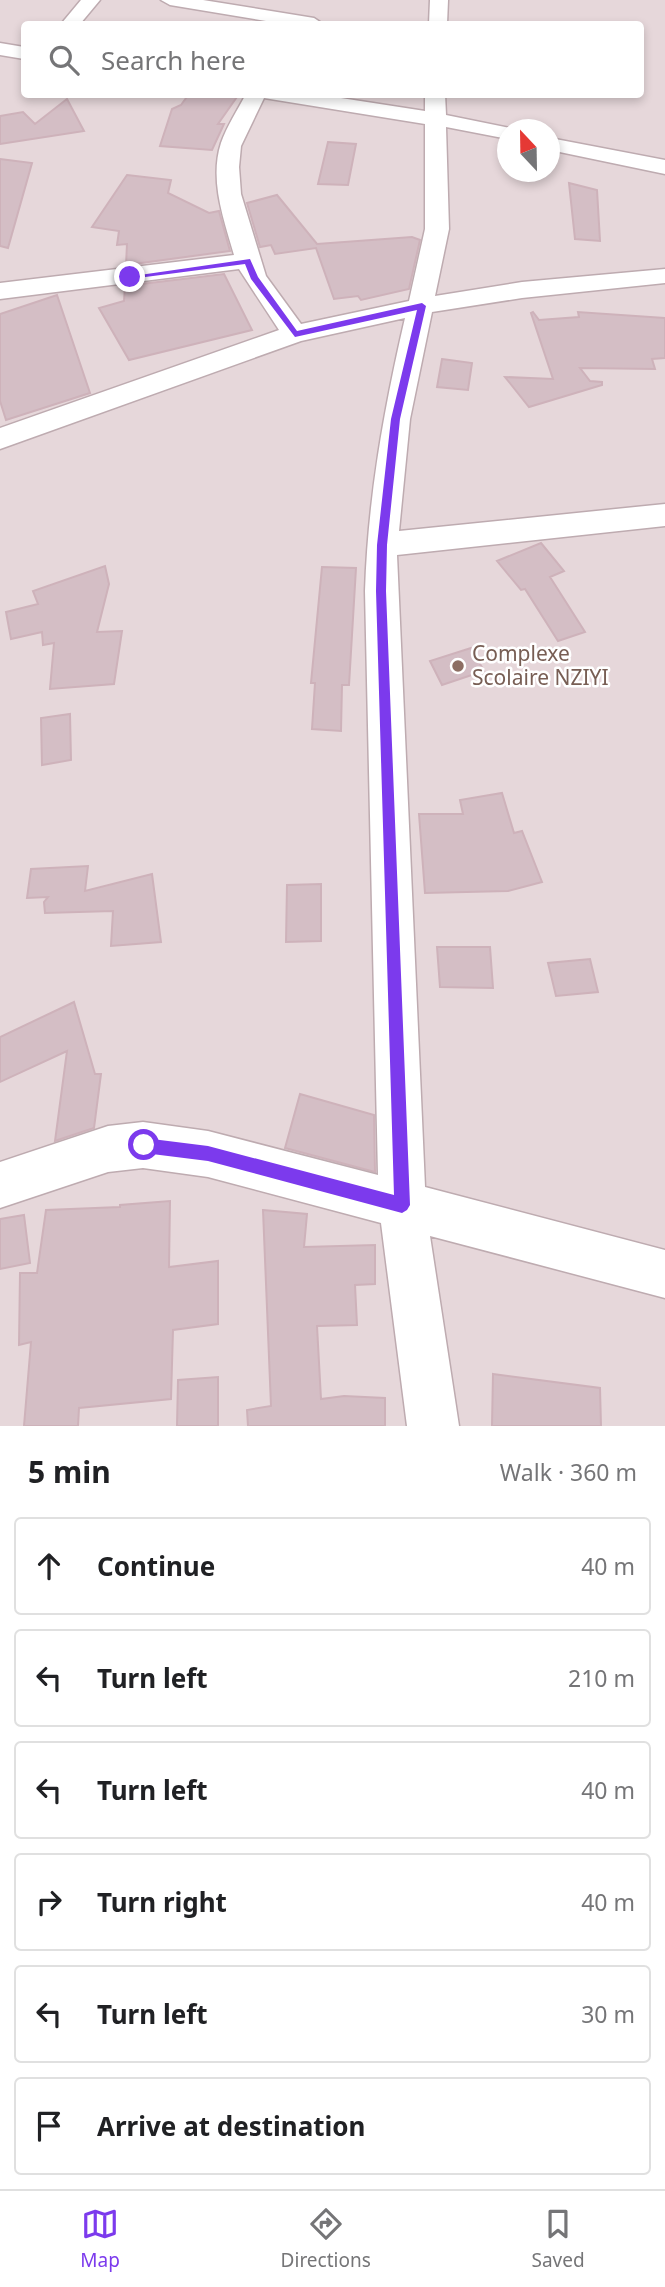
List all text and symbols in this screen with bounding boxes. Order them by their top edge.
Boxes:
search box [21,21,644,98]
icon: search [45,41,83,79]
text: Search here [101,42,246,78]
north arrow [497,119,560,182]
route end [114,261,145,292]
place label: Complexe Scolaire NZIYI [472,639,609,691]
marker: Complexe Scolaire NZIYI [450,658,466,674]
route start [128,1129,159,1160]
text: 5 min [28,1451,111,1492]
text: Walk · 360 m [500,1456,637,1488]
icon: ahead [30,1547,68,1585]
text: Continue [97,1548,215,1584]
text: 40 m [581,1550,635,1582]
icon: left [30,1659,68,1697]
text: Turn left [97,1660,208,1696]
text: 210 m [568,1662,635,1694]
icon: left [30,1771,68,1809]
text: Turn left [97,1772,208,1808]
text: 40 m [581,1774,635,1806]
icon: right [30,1883,68,1921]
text: Turn right [97,1884,227,1920]
text: 40 m [581,1886,635,1918]
icon: left [30,1995,68,2033]
text: Turn left [97,1996,208,2032]
text: 30 m [581,1998,635,2030]
icon: arrive [30,2107,68,2145]
text: Arrive at destination [97,2108,366,2144]
tab: Map [80,2205,120,2273]
tab: Directions [281,2205,371,2273]
tab: Saved [531,2205,585,2273]

